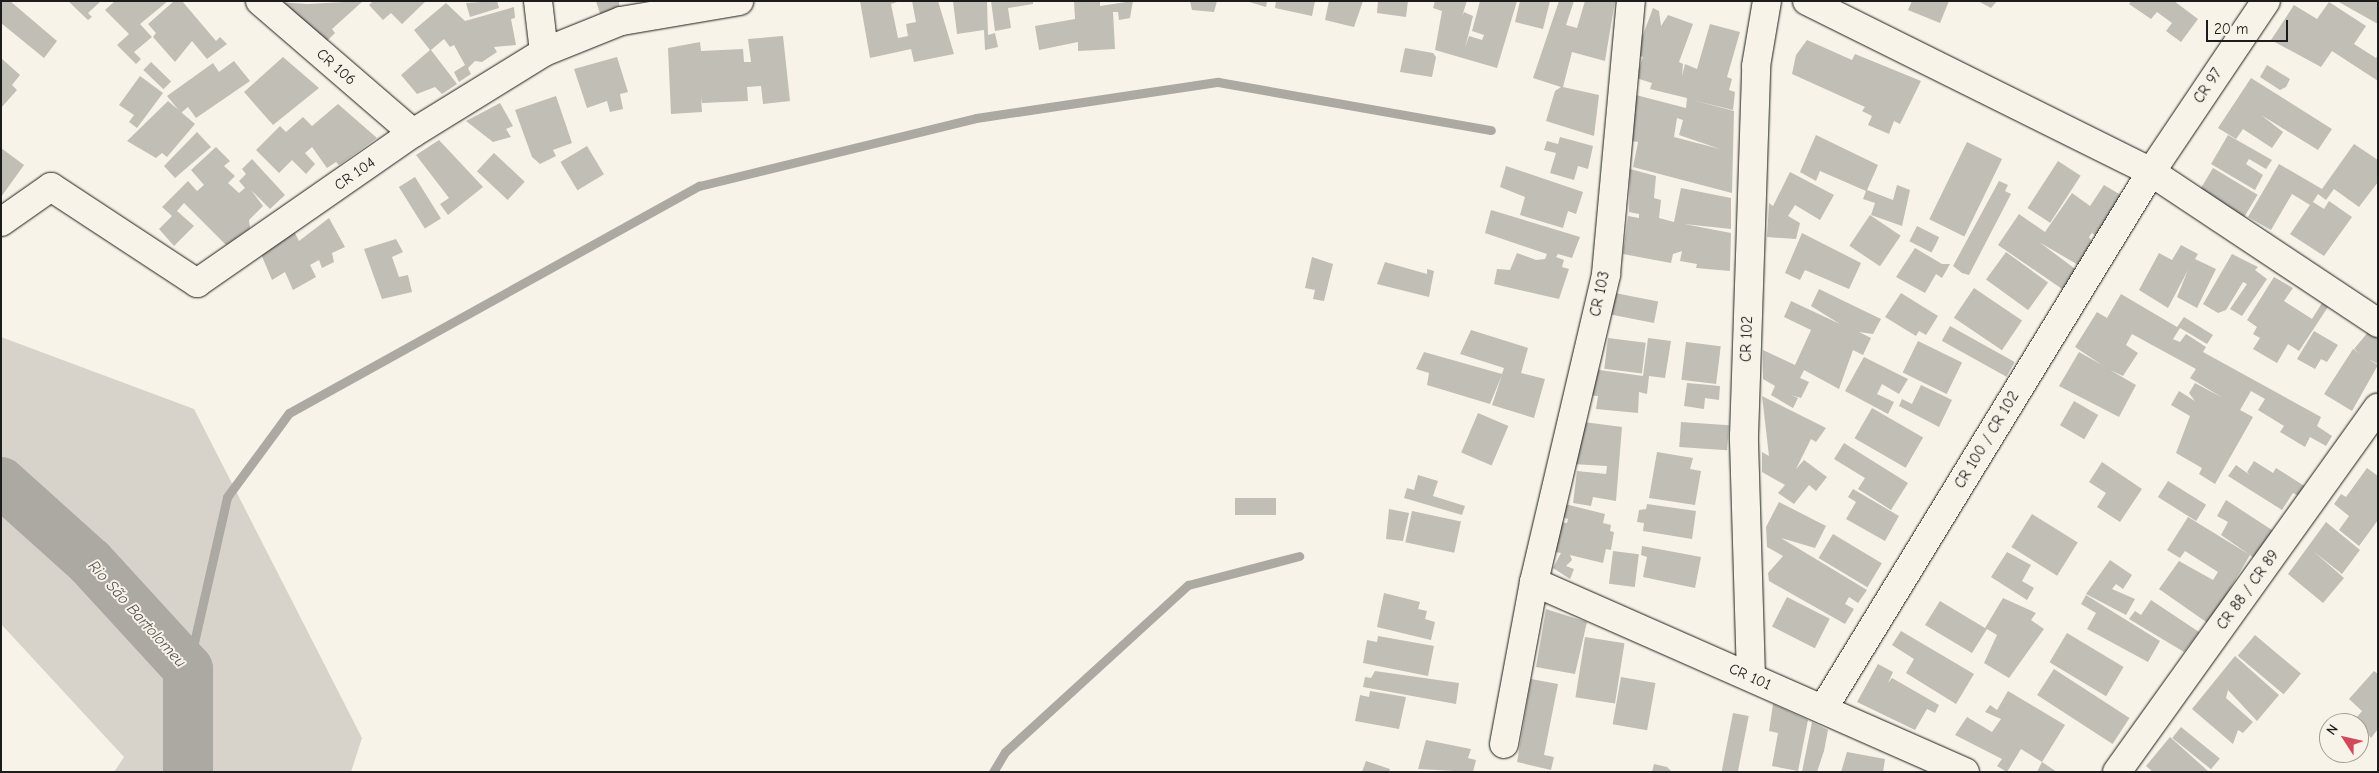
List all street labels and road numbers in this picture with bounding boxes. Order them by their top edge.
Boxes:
street label: CR 106 [313,45,359,89]
street label: CR 97 [2190,65,2226,107]
street label: CR 104 [331,154,379,194]
street label: CR 103 [1586,270,1614,318]
street label: CR 102 [1737,316,1757,362]
street label: CR 100 / CR 102 [1951,388,2023,492]
street label: CR 88 / CR 89 [2213,547,2283,633]
street label: CR 101 [1726,660,1774,694]

